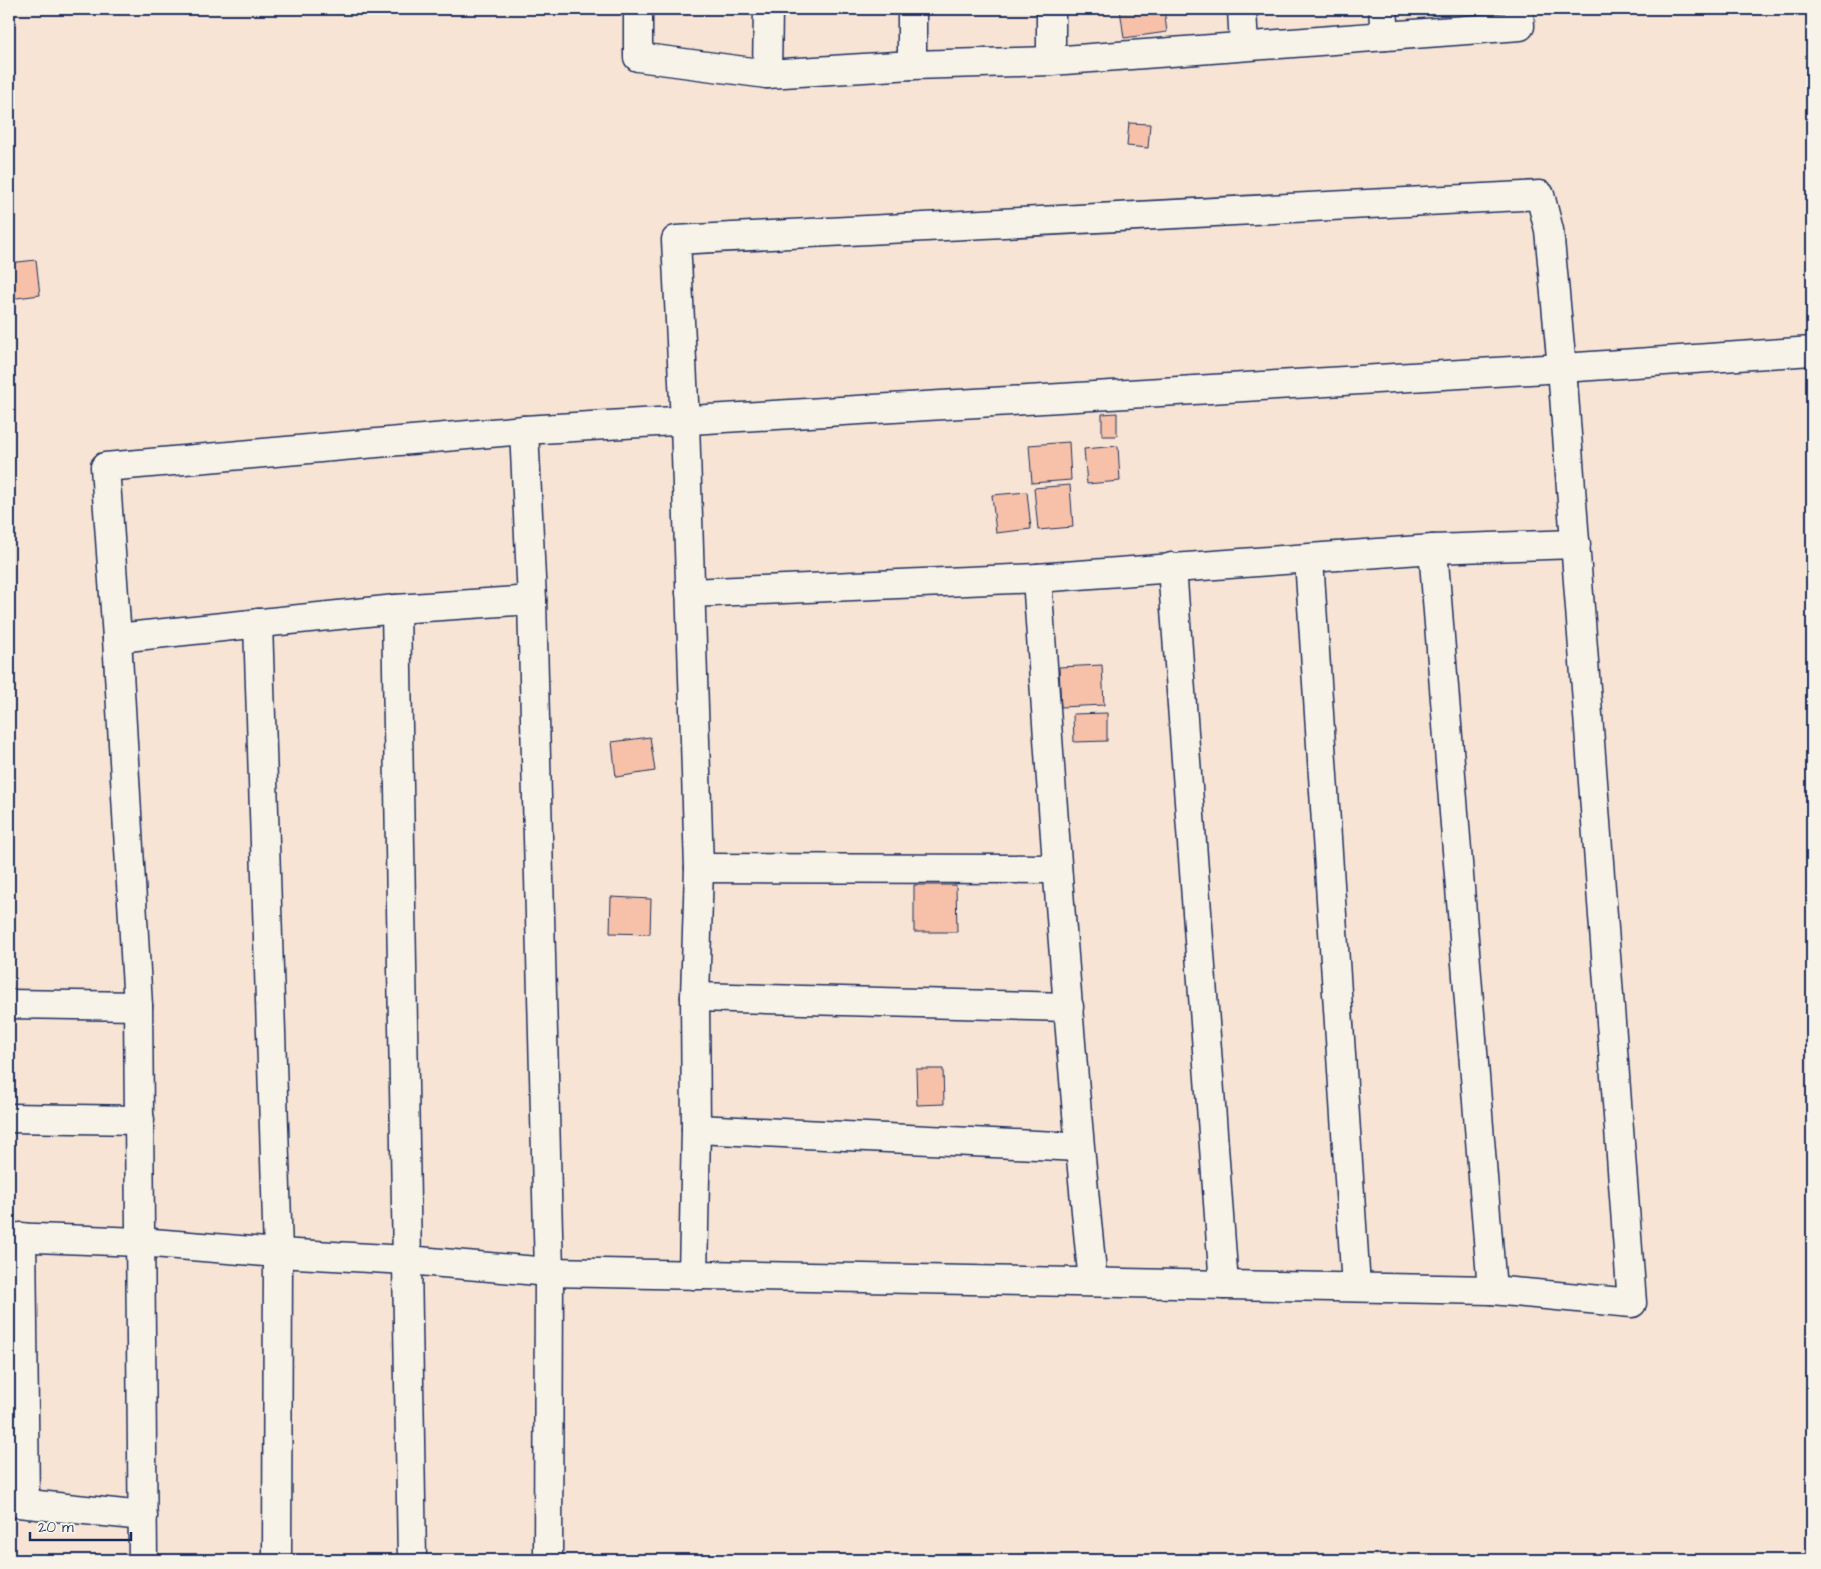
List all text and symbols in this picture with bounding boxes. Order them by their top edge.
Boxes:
scale bar [30,1509,131,1541]
text: 20 m [38,1517,74,1538]

